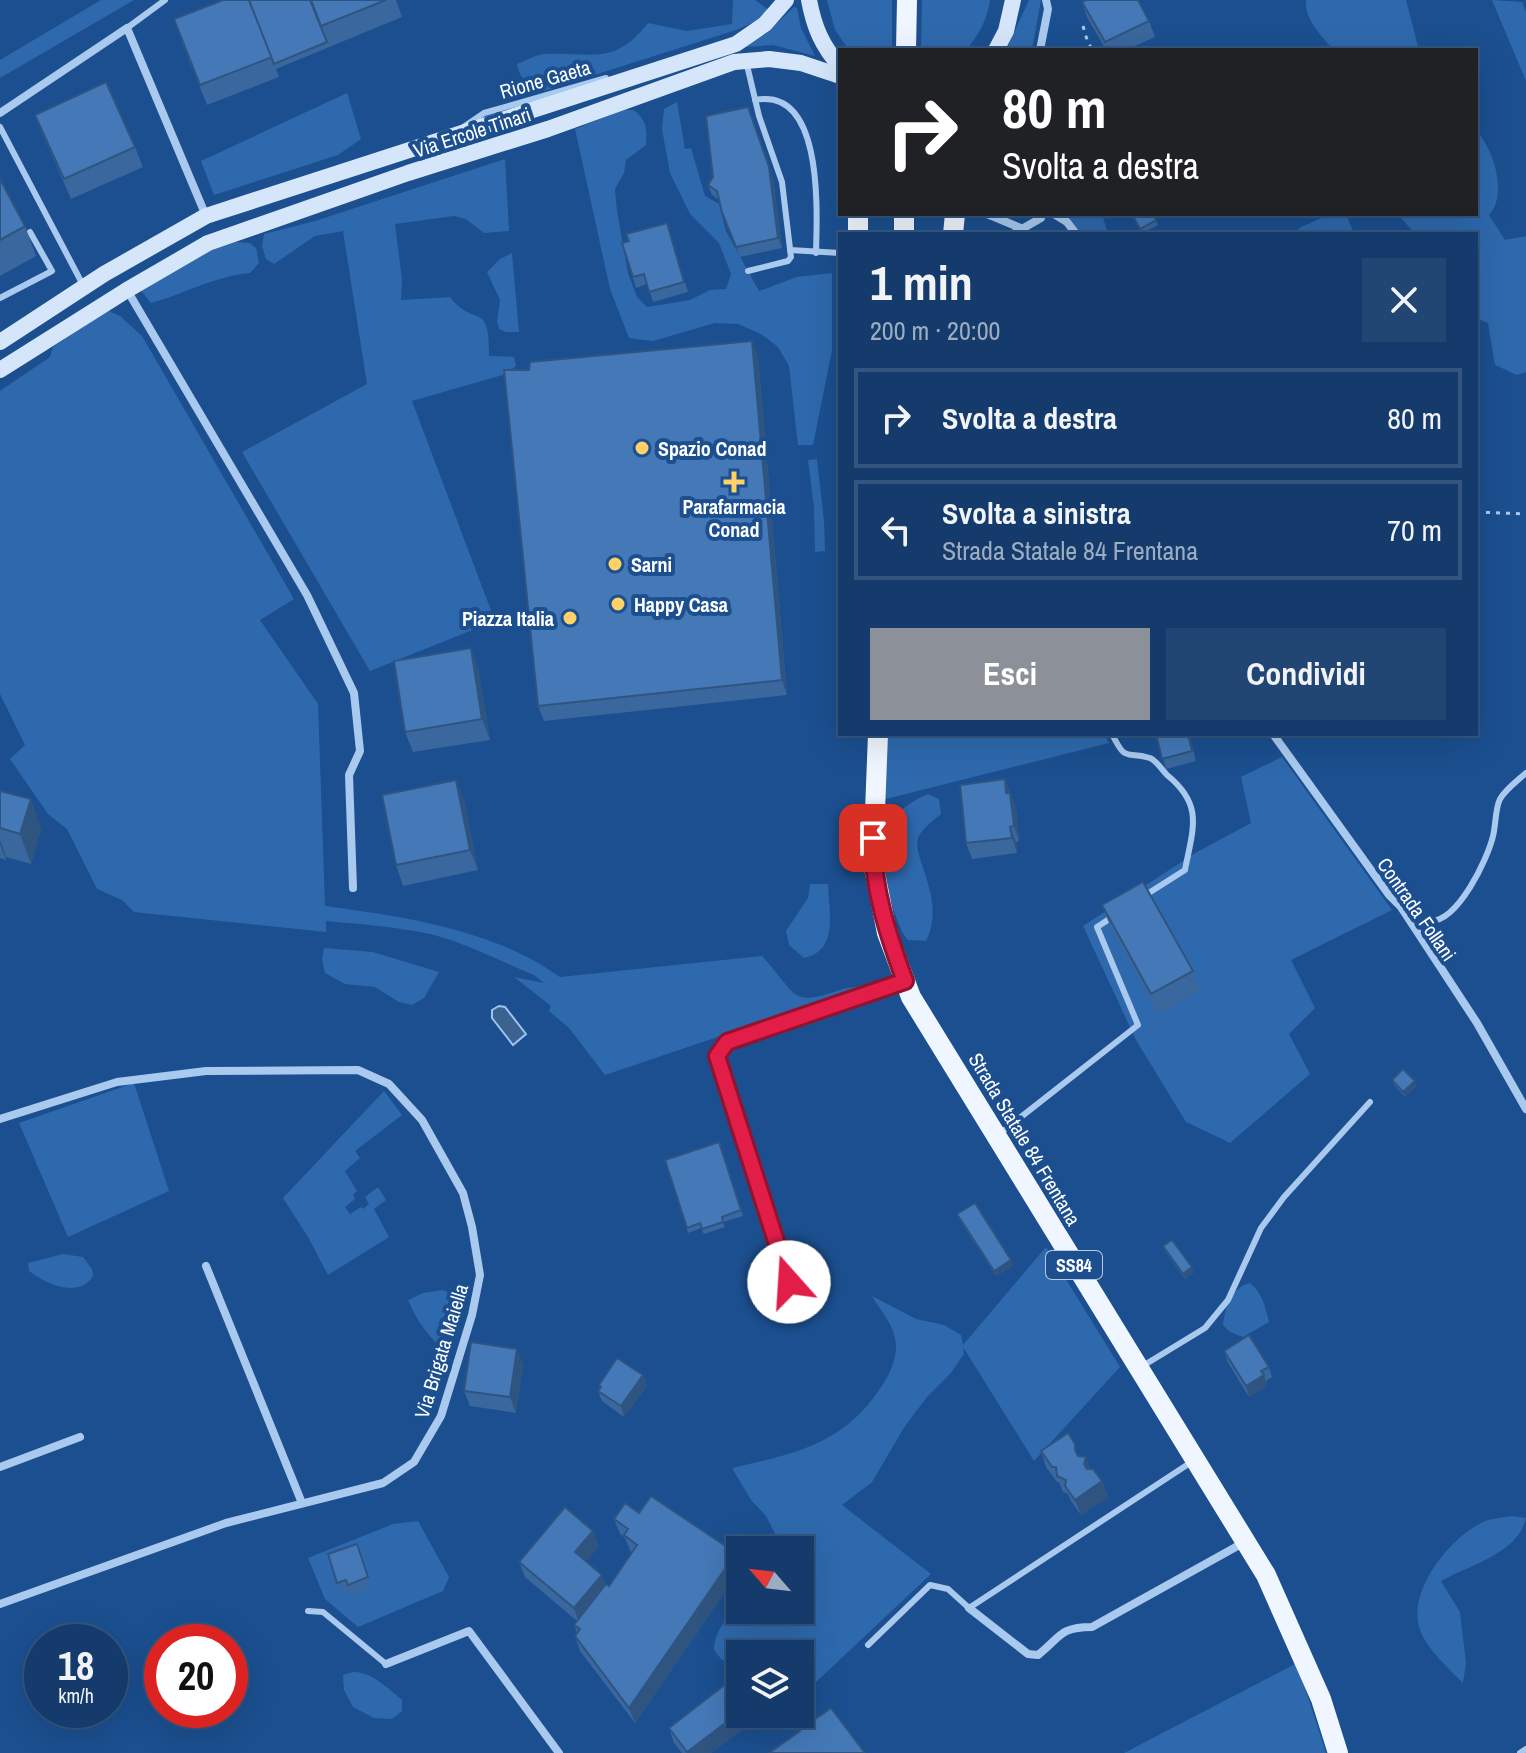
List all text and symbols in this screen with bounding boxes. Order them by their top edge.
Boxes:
street label: Rione Gaeta [497,53,593,105]
text: 80 m [1002,70,1107,145]
icon: right [870,80,974,184]
street label: Via Ercole Tinari [410,100,534,164]
text: Svolta a destra [1002,142,1199,190]
text: 1 min [870,250,973,315]
button: close [1362,258,1446,342]
text: 200 m · 20:00 [870,313,1000,348]
icon: right [874,396,918,440]
text: Svolta a destra [942,398,1117,438]
text: 80 m [1387,398,1442,438]
place label: Spazio Conad [658,435,766,462]
marker: Spazio Conad [633,439,651,457]
marker: Parafarmacia Conad [725,473,743,491]
place label: Parafarmacia Conad [682,493,786,543]
text: Svolta a sinistra [942,493,1131,533]
icon: left [874,508,918,552]
text: 70 m [1387,510,1442,550]
text: Strada Statale 84 Frentana [942,533,1198,568]
place label: Sarni [631,551,672,578]
marker: Sarni [606,555,624,573]
place label: Happy Casa [634,591,728,618]
marker: Happy Casa [609,595,627,613]
place label: Piazza Italia [462,605,554,632]
marker: Piazza Italia [561,609,579,627]
button: Esci [870,628,1150,720]
button: Condividi [1166,628,1446,720]
pin [839,804,907,872]
icon: arrive [851,816,895,860]
street label: Contrada Follani [1371,852,1463,966]
street label: Strada Statale 84 Frentana [963,1048,1087,1230]
position arrow [747,1240,831,1324]
road number: SS84 [1046,1251,1102,1279]
street label: Via Brigata Maiella [408,1280,474,1422]
north arrow [726,1536,814,1624]
map controls [726,1536,814,1728]
speed limit sign: 20 [144,1624,248,1728]
text: 18 [58,1639,94,1692]
button: layers [726,1640,814,1728]
text: km/h [58,1682,94,1709]

